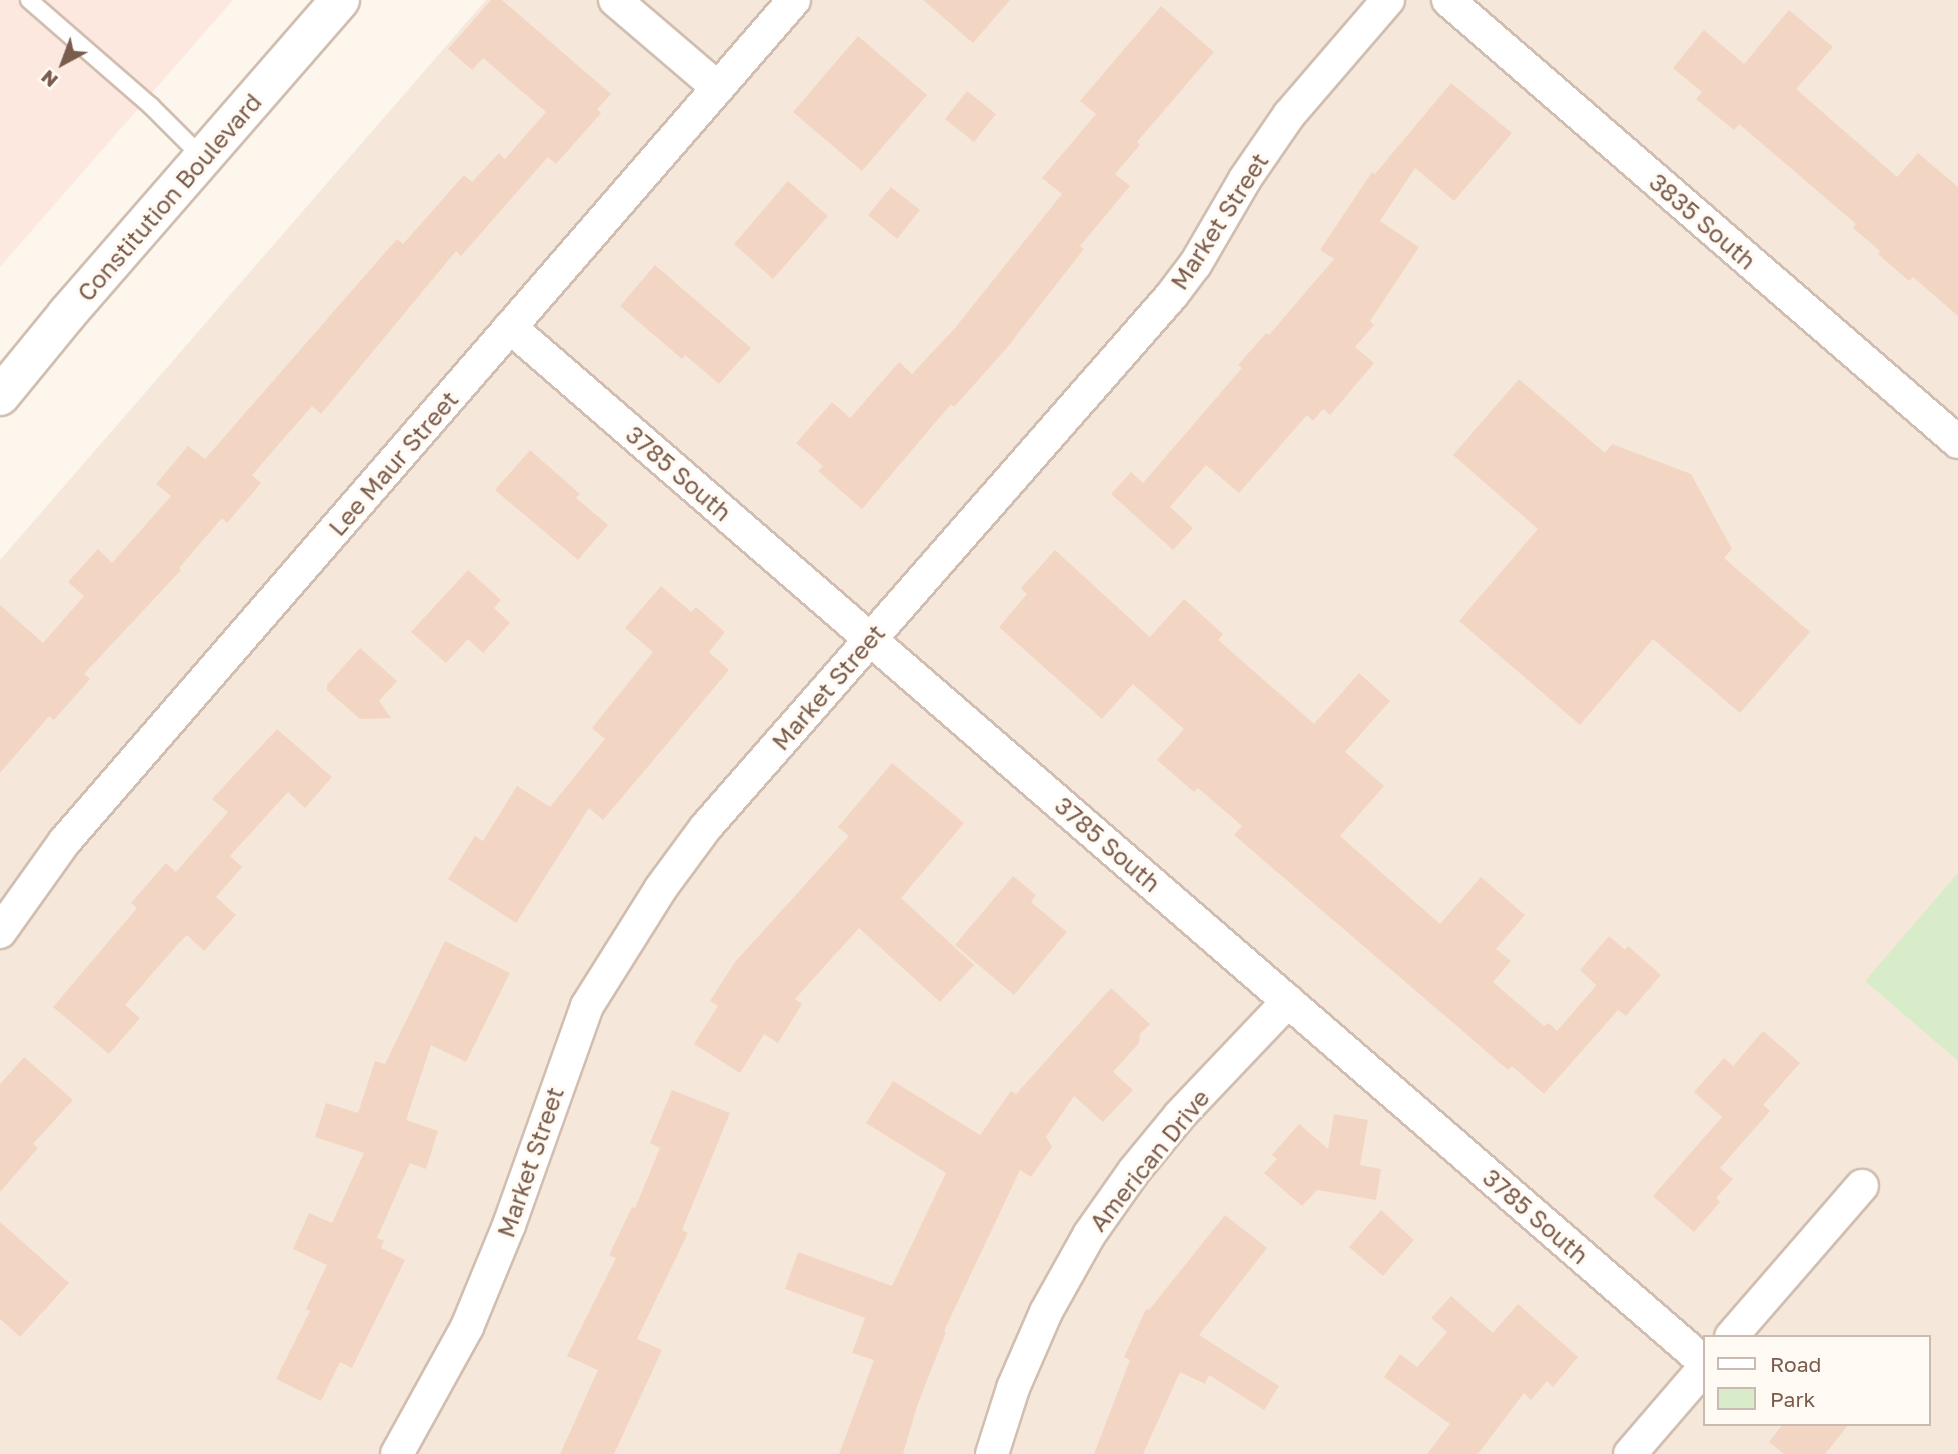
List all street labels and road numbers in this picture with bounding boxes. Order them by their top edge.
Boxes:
street label: Constitution Boulevard [71,87,267,307]
street label: Market Street [1164,147,1274,295]
street label: 3835 South [1644,167,1762,275]
street label: Lee Maur Street [322,385,464,541]
street label: 3785 South [621,420,737,526]
street label: Market Street [766,618,890,756]
street label: 3785 South [1050,791,1166,897]
street label: Market Street [491,1083,569,1241]
street label: American Drive [1083,1083,1215,1237]
street label: 3785 South [1478,1163,1594,1269]

